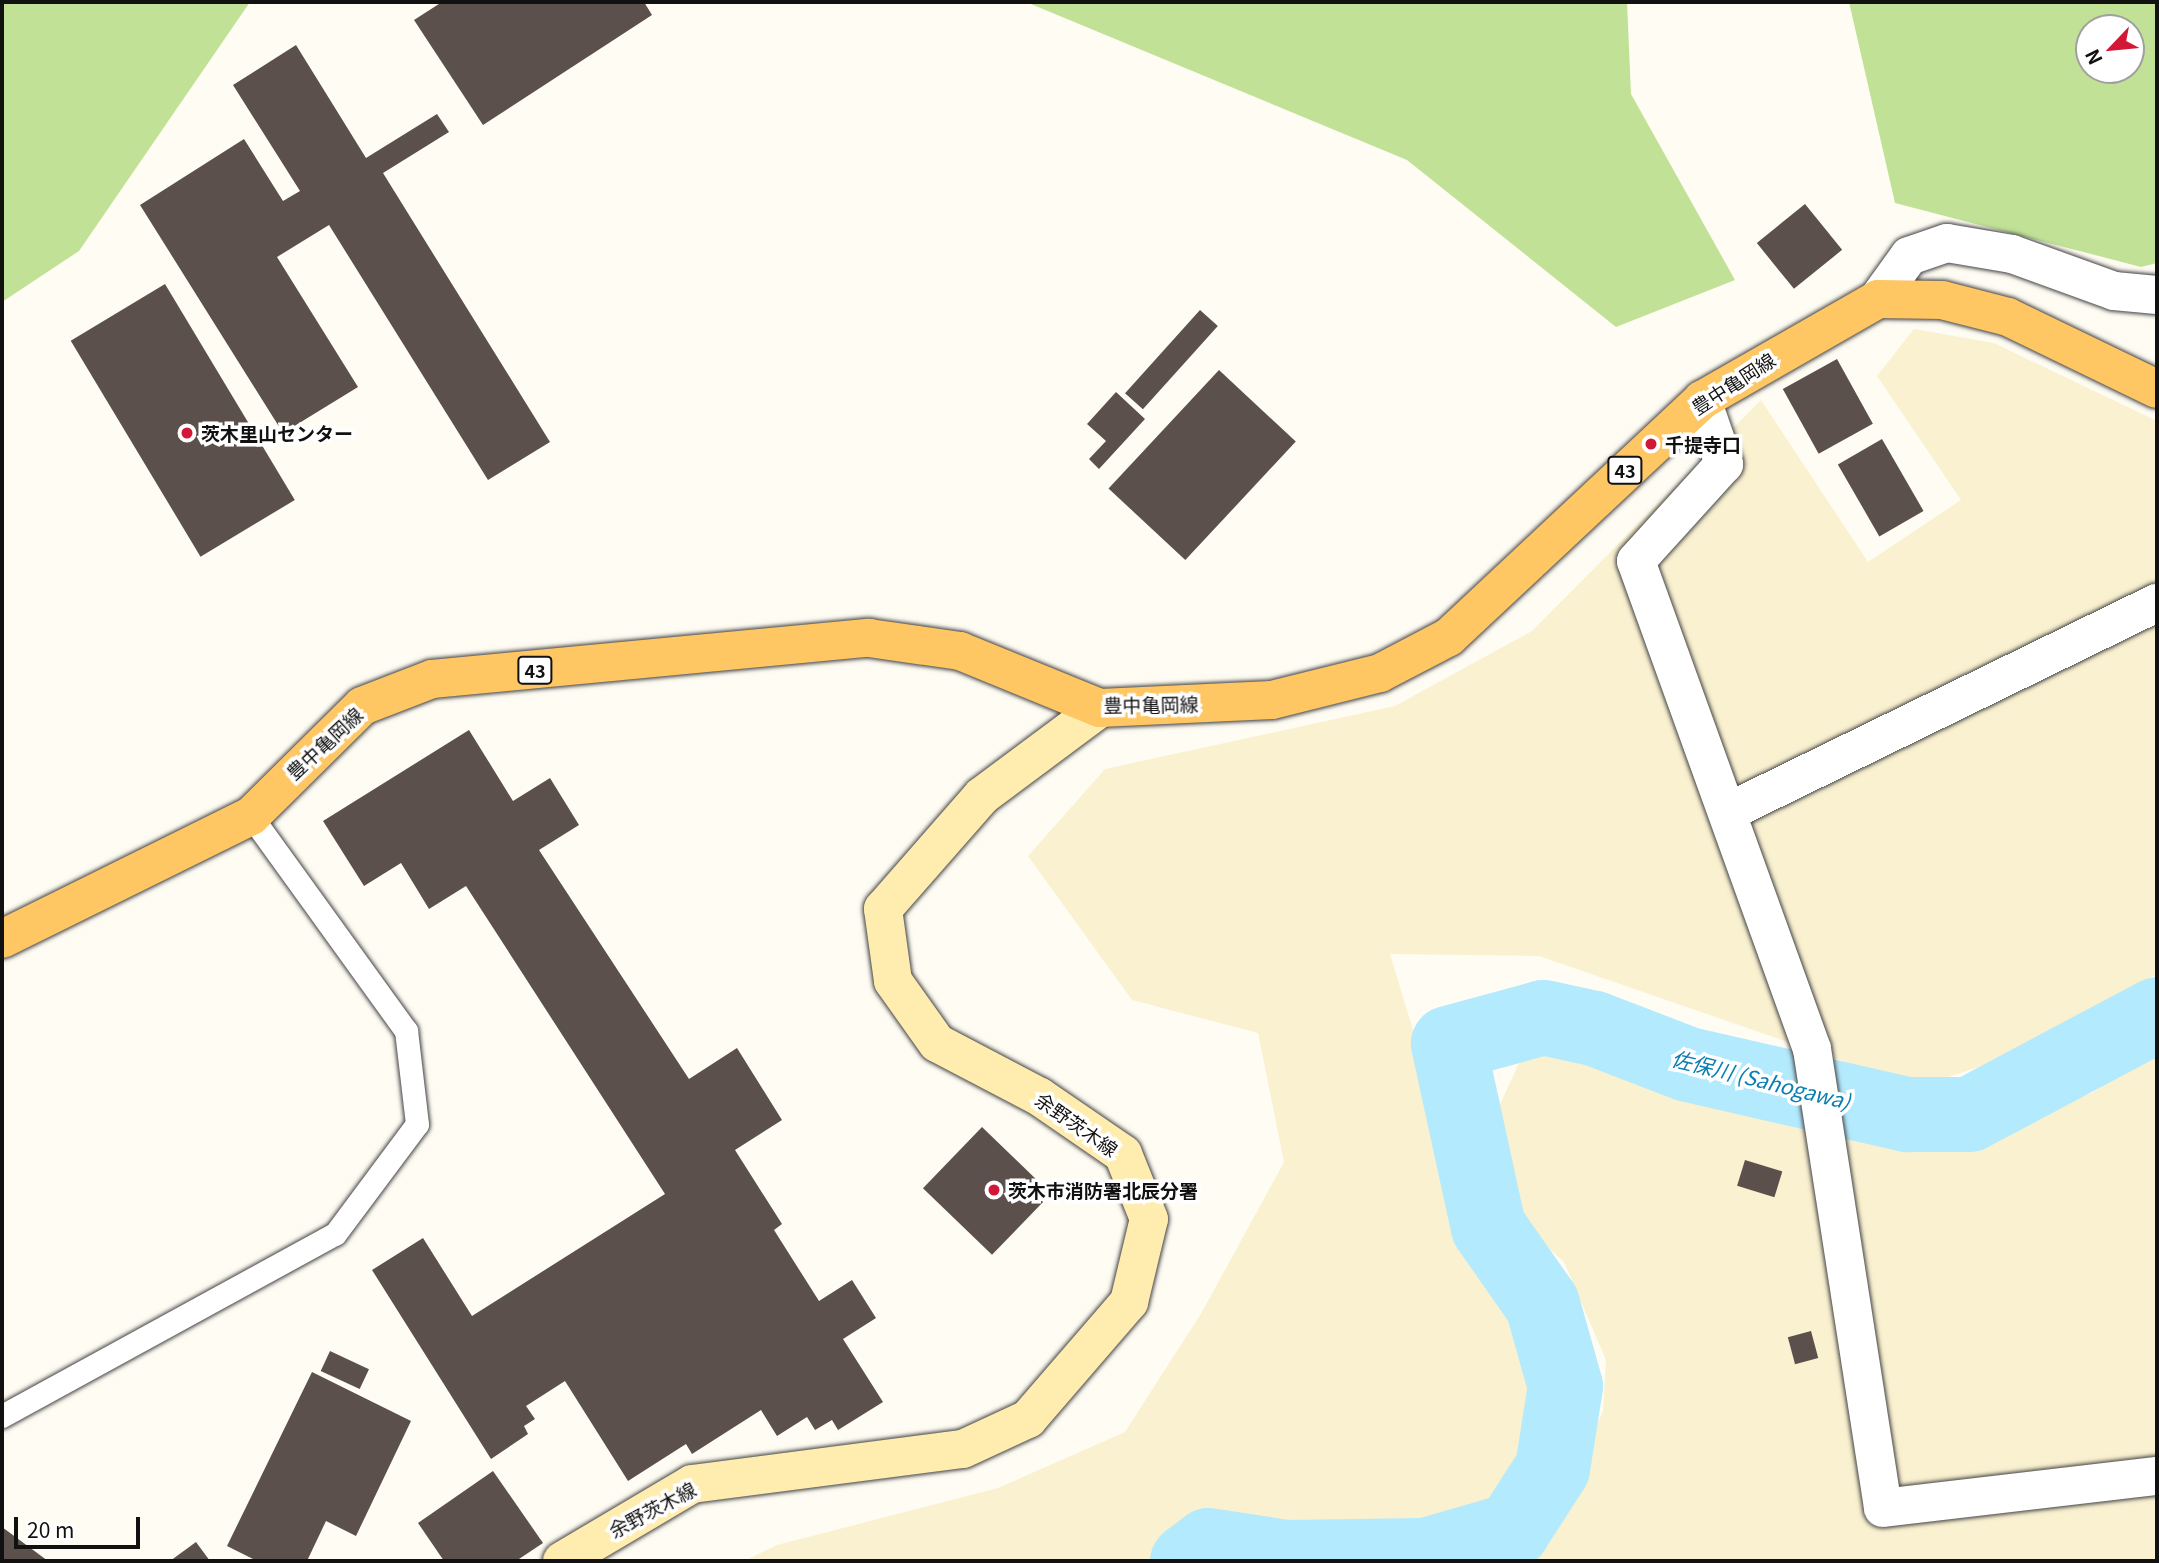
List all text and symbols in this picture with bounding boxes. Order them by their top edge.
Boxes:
north arrow [2075,14,2145,84]
text: N [2077,45,2108,70]
street label: 豊中亀岡線 [1687,348,1779,418]
place label: 茨木里山センター [201,422,353,444]
marker: 茨木里山センター [179,425,195,441]
place label: 千提寺口 [1665,433,1741,455]
marker: 千提寺口 [1643,436,1659,452]
road number: 43 [1606,456,1644,484]
road number: 43 [516,656,554,684]
street label: 豊中亀岡線 [1103,692,1199,716]
street label: 豊中亀岡線 [281,702,367,784]
water label: 佐保川 (Sahogawa) [1669,1045,1853,1113]
street label: 余野茨木線 [1032,1087,1122,1161]
place label: 茨木市消防署北辰分署 [1008,1179,1198,1201]
marker: 茨木市消防署北辰分署 [986,1182,1002,1198]
street label: 余野茨木線 [605,1477,699,1541]
scale bar [18,1504,144,1548]
text: 20 m [27,1514,74,1544]

